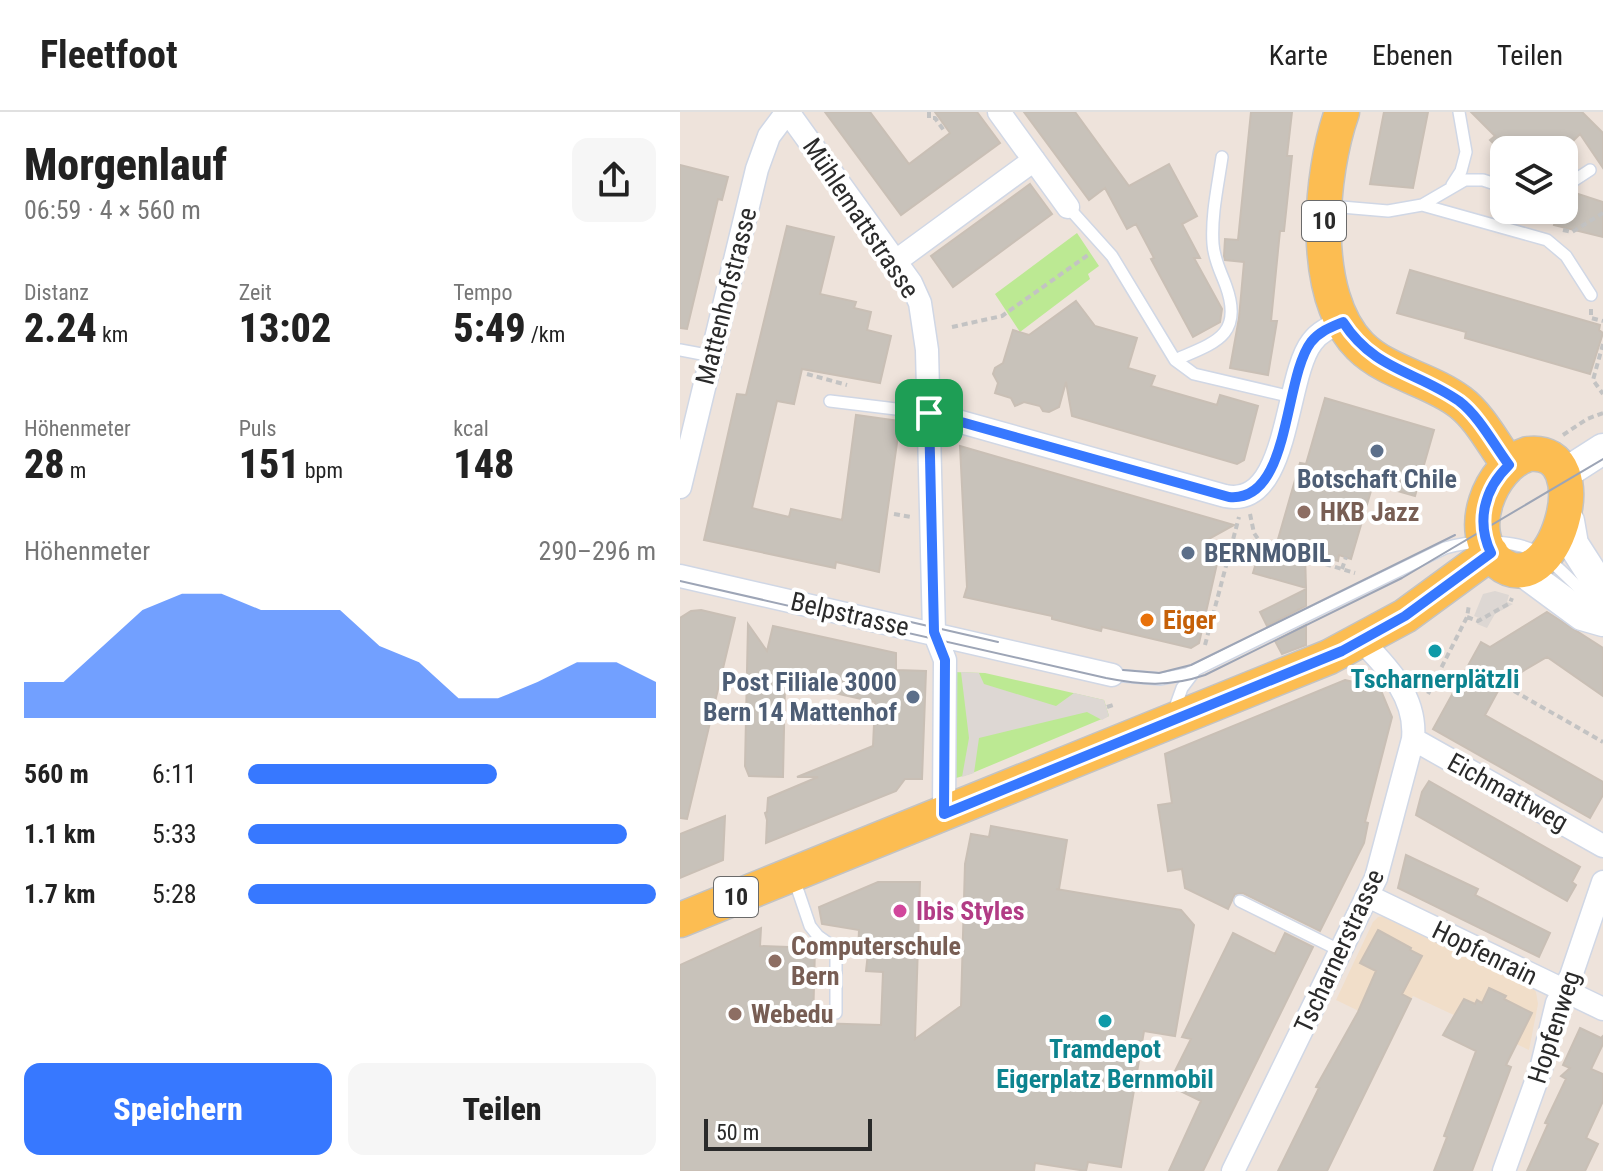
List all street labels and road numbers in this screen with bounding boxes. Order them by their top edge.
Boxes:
street label: Mühlemattstrasse [797,133,925,303]
road number: 10 [1302,201,1346,241]
street label: Mattenhofstrasse [690,204,762,388]
street label: Belpstrasse [788,586,912,642]
street label: Eichmattweg [1443,747,1573,837]
street label: Tscharnerstrasse [1288,865,1390,1037]
road number: 10 [714,877,758,917]
street label: Hopfenrain [1428,915,1542,991]
street label: Hopfenweg [1522,967,1586,1087]

